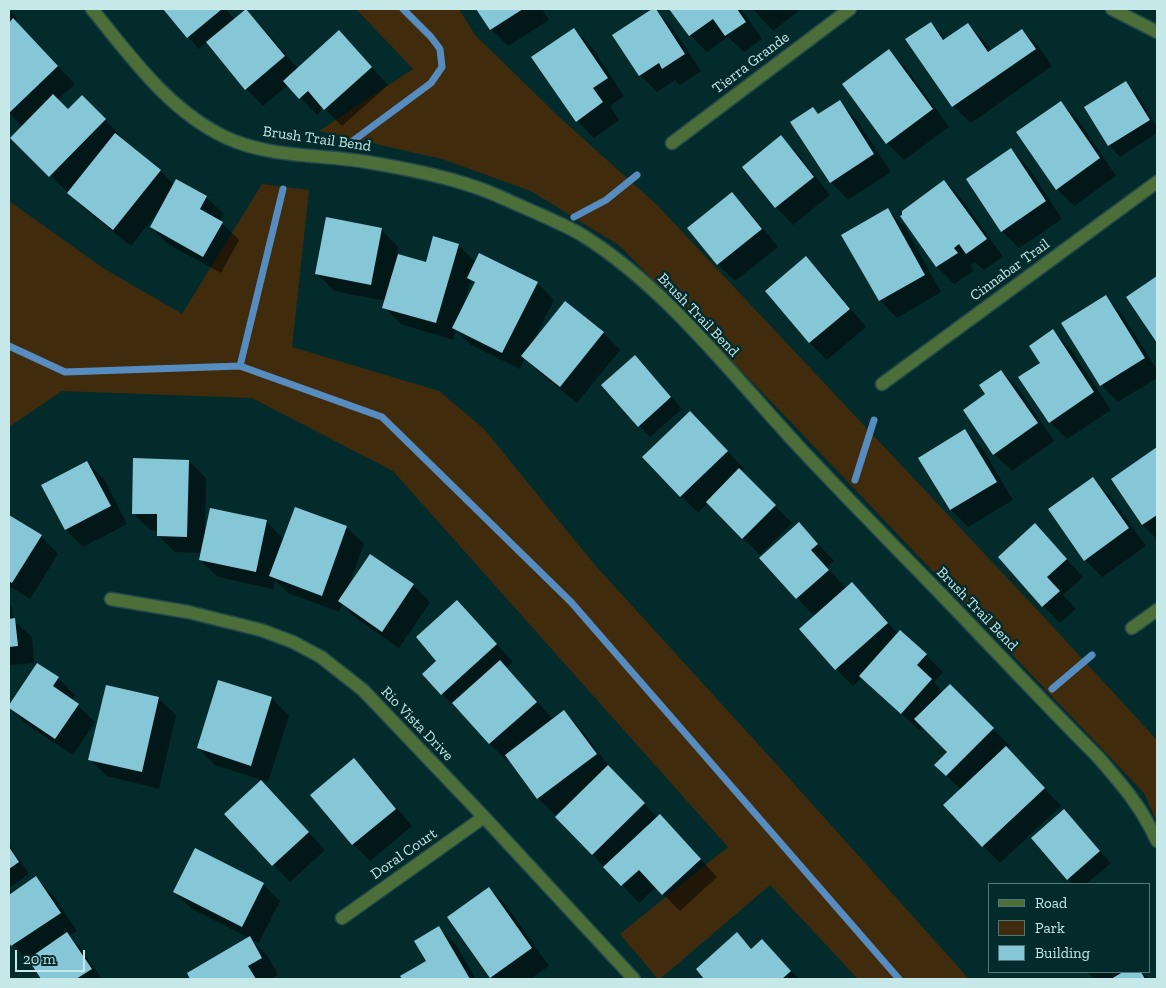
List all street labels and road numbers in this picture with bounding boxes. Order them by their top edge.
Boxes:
street label: Tierra Grande [709,28,793,98]
street label: Brush Trail Bend [262,122,372,156]
street label: Cinnabar Trail [967,235,1053,305]
street label: Brush Trail Bend [654,269,742,361]
street label: Brush Trail Bend [933,563,1021,655]
street label: Rio Vista Drive [377,683,457,765]
street label: Doral Court [367,825,441,883]

